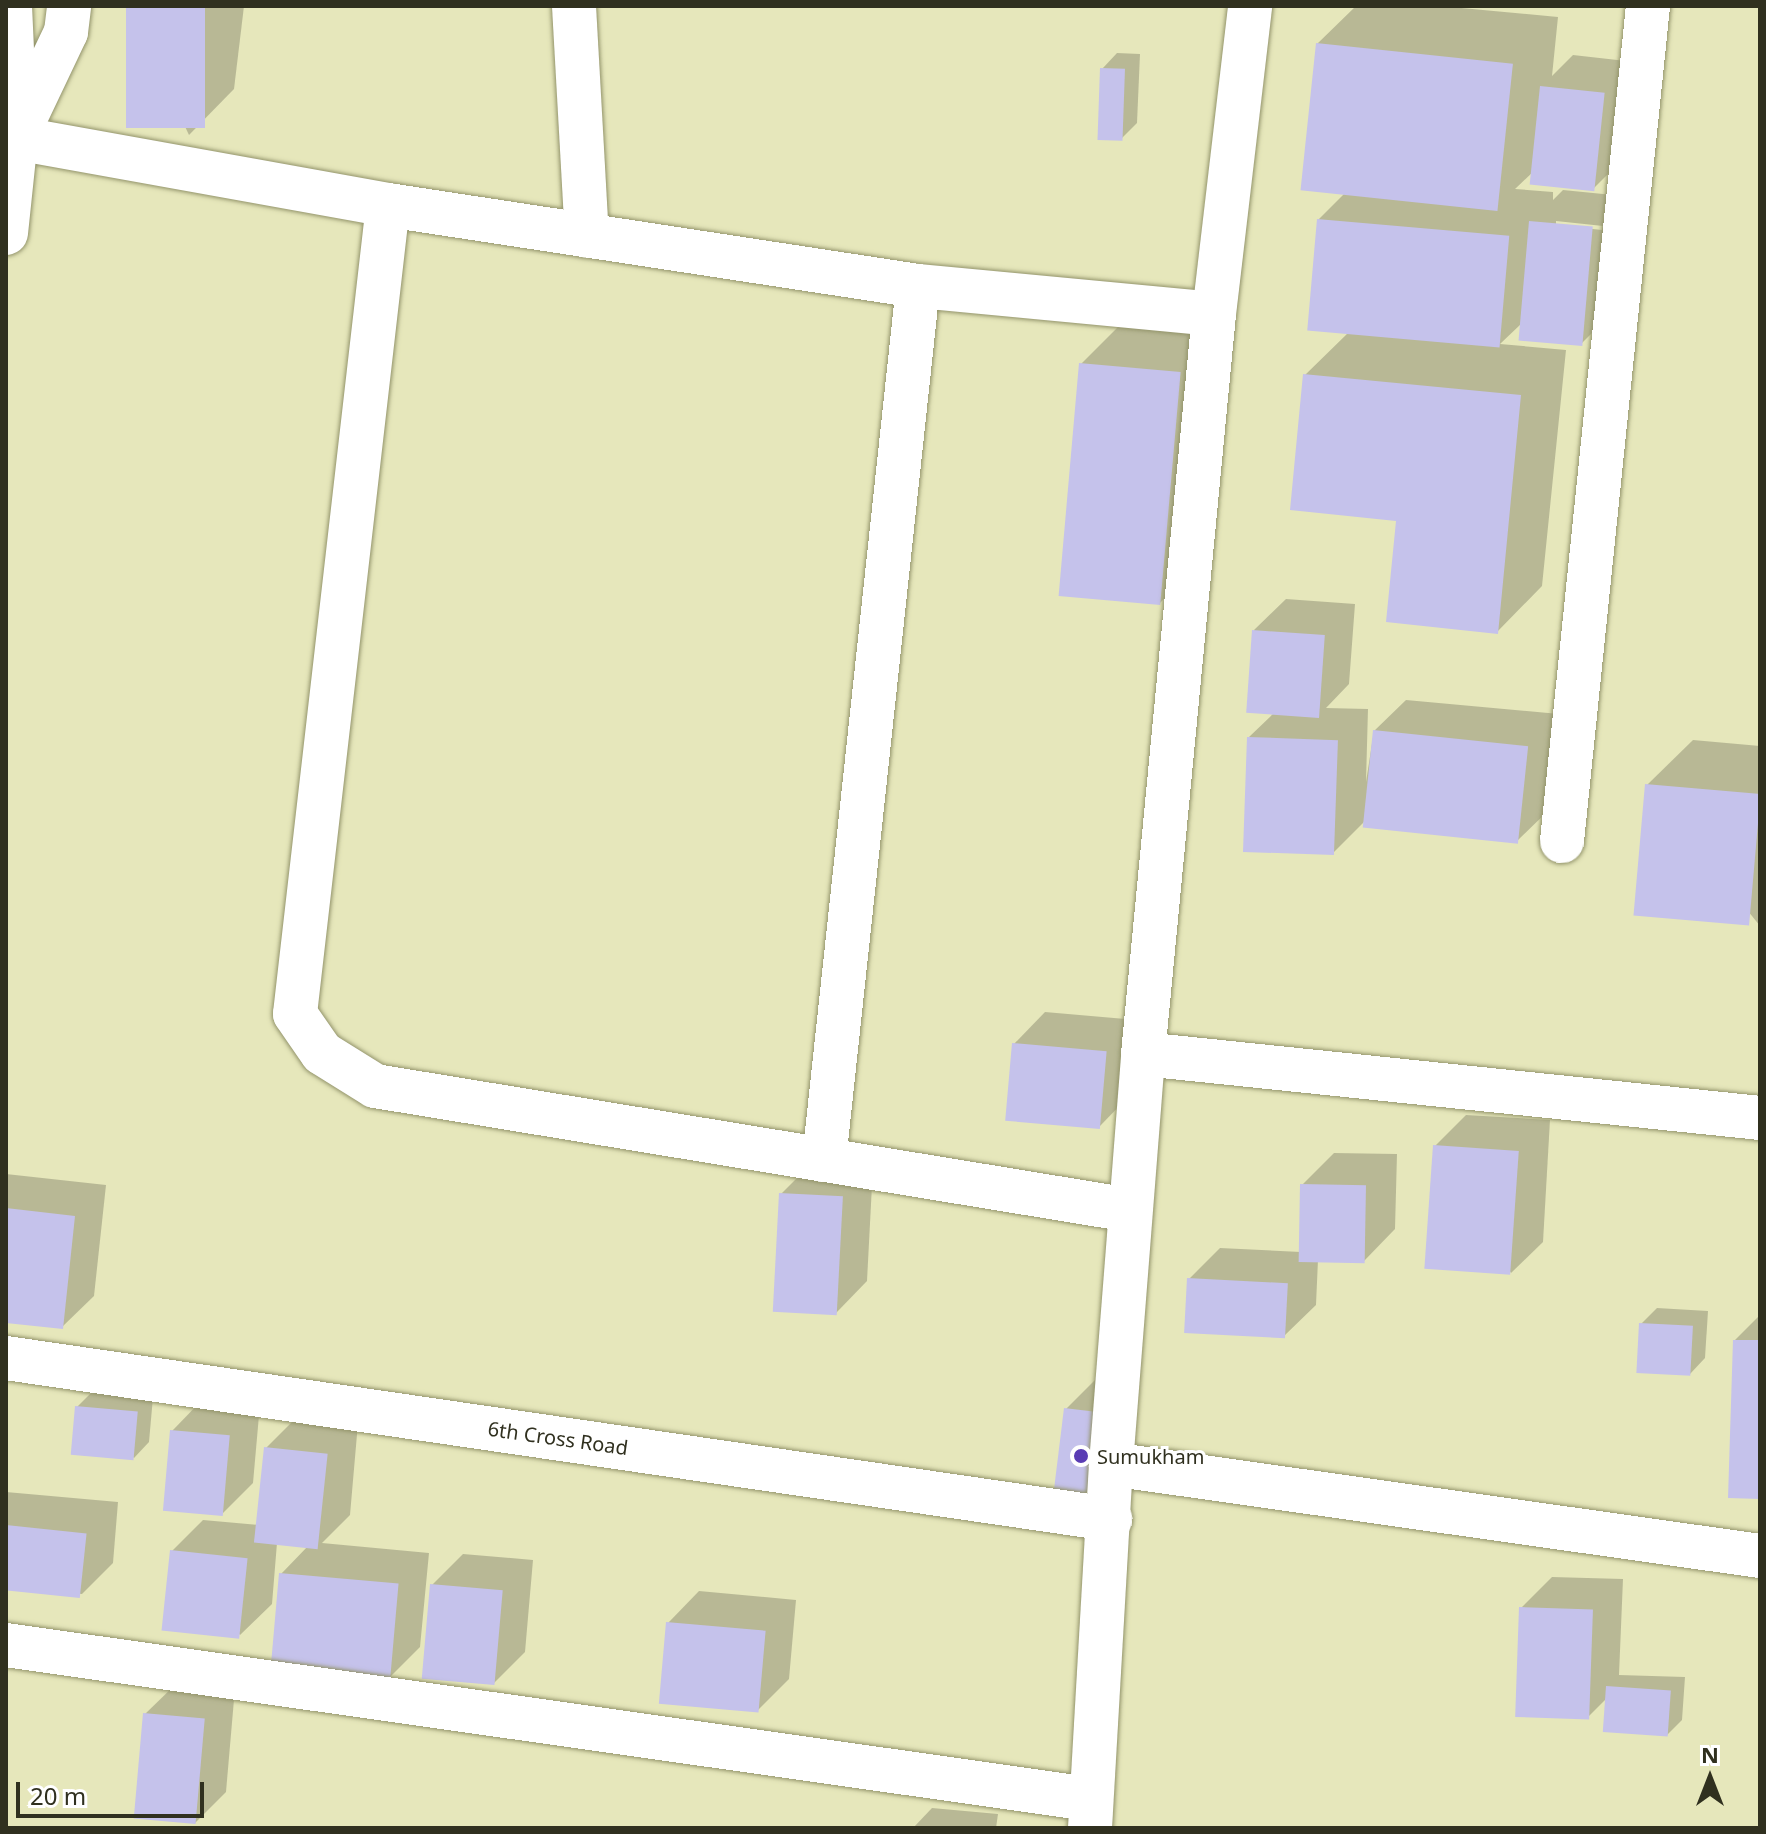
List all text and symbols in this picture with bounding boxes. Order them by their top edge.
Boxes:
street label: 6th Cross Road [486,1416,630,1460]
place label: Sumukham [1097,1444,1204,1468]
marker: Sumukham [1072,1447,1090,1465]
north arrow [1670,1738,1750,1818]
text: N [1701,1739,1719,1769]
scale bar [20,1766,208,1816]
text: 20 m [30,1779,86,1812]

